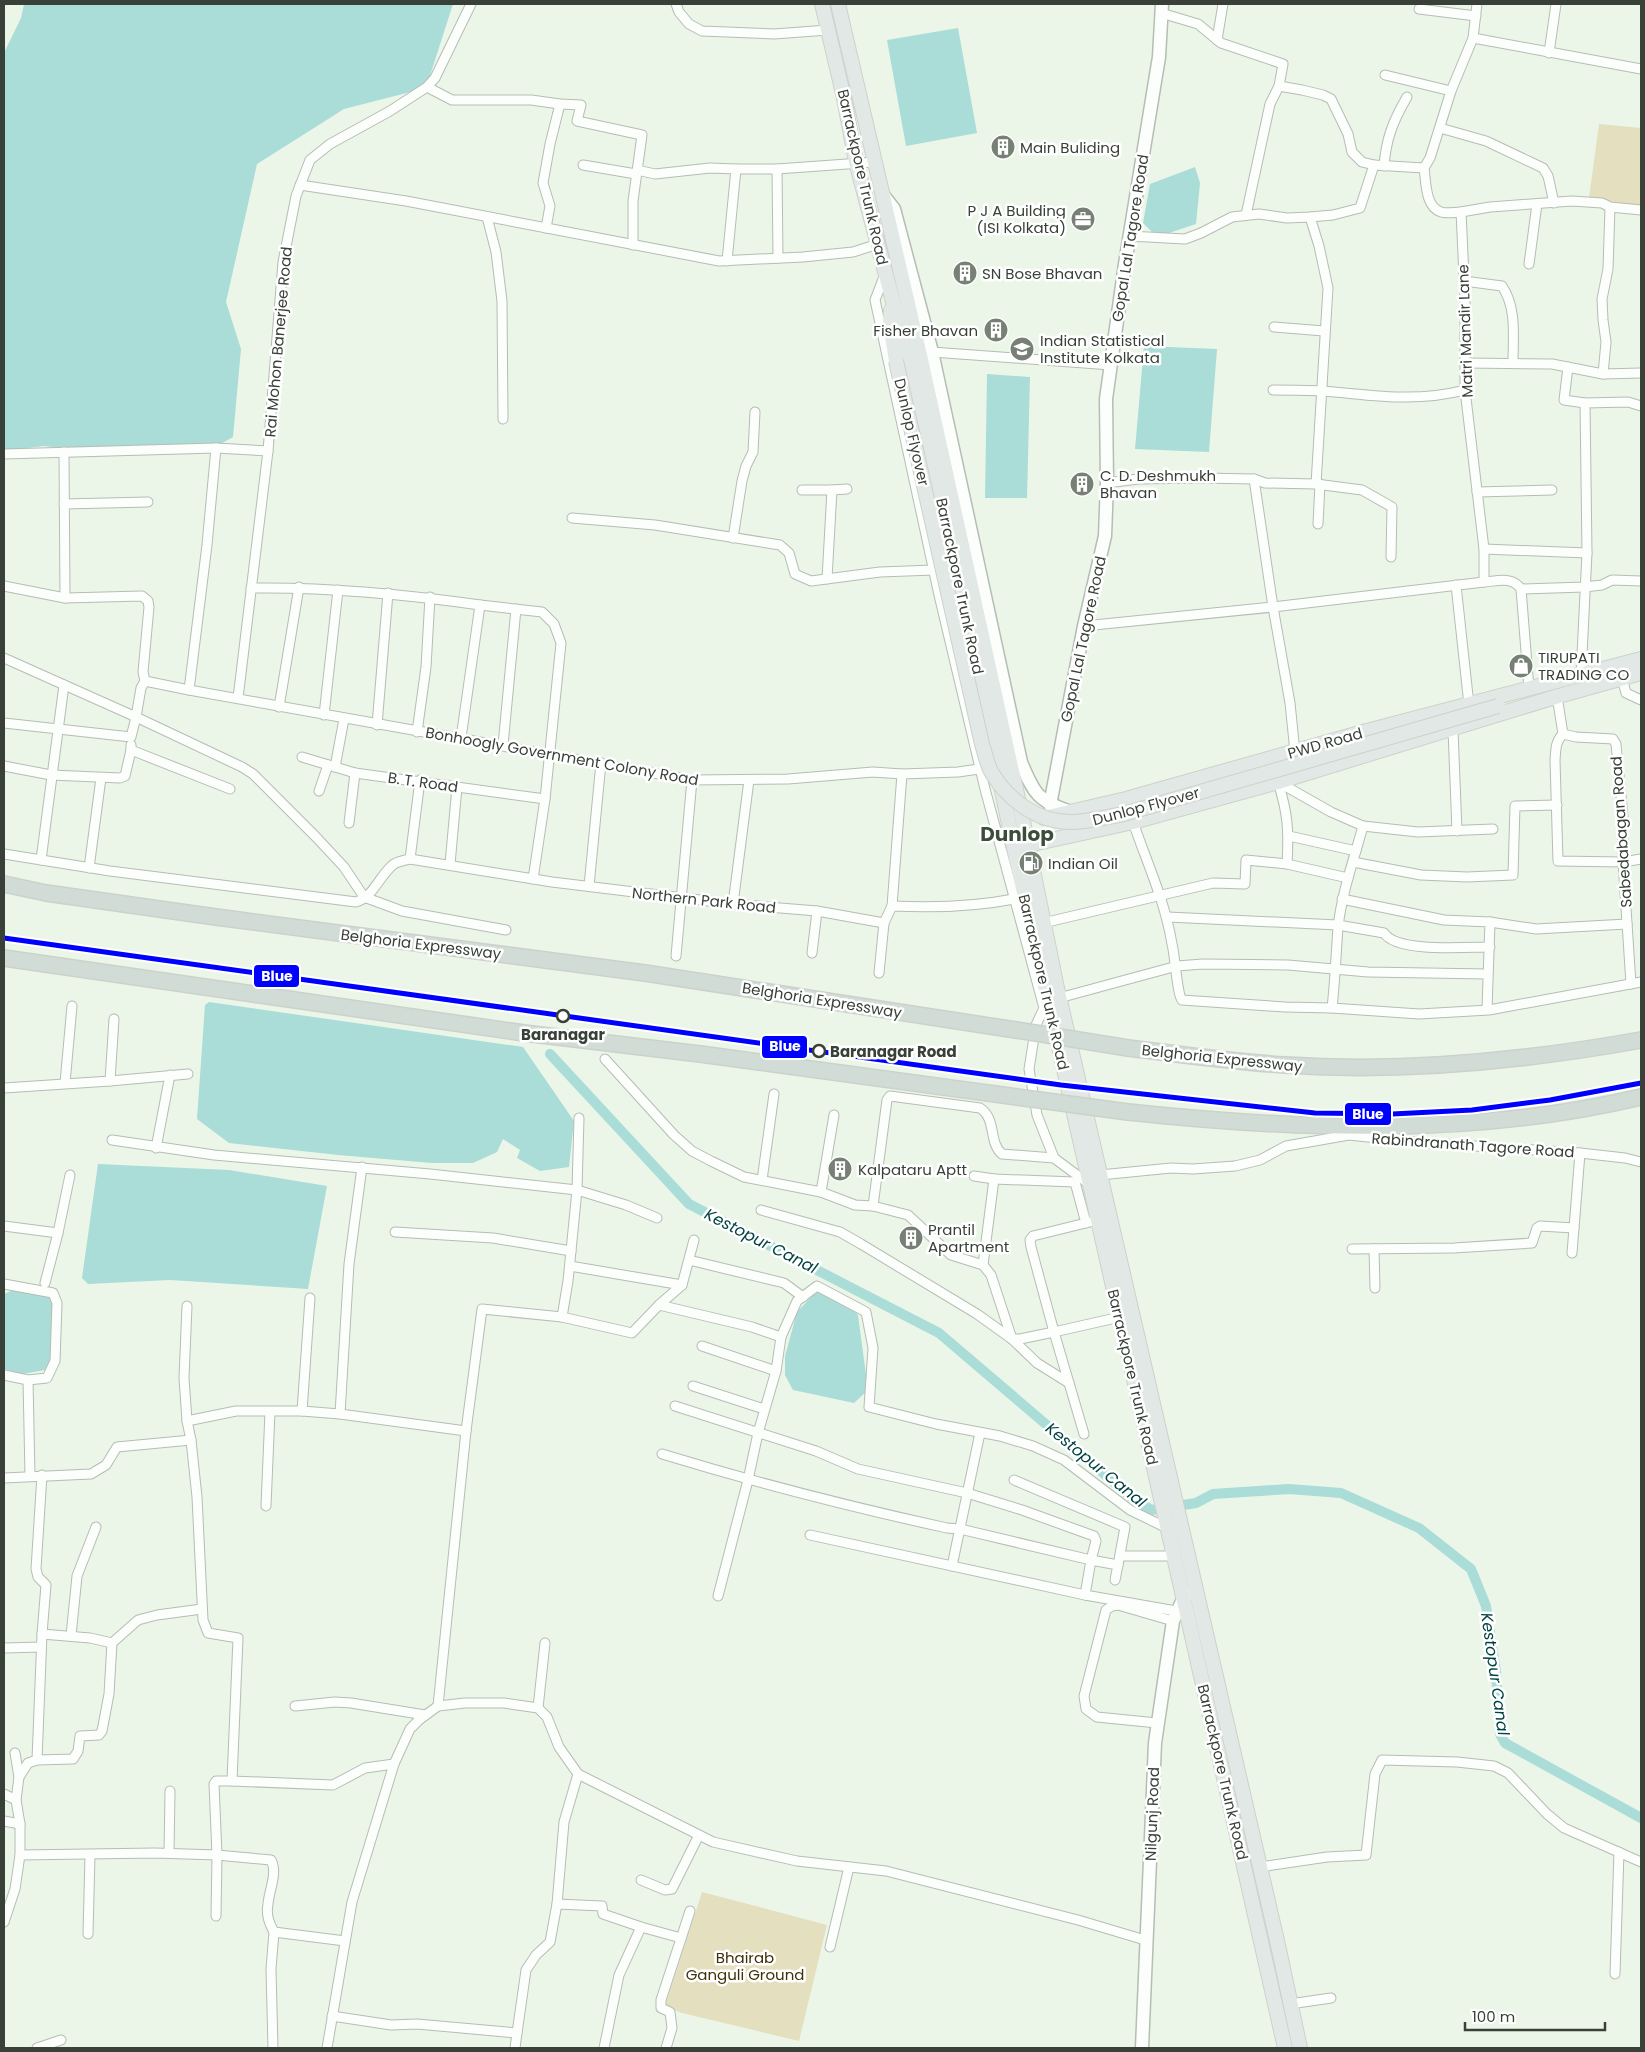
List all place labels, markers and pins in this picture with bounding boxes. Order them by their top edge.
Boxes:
building icon: Main Buliding [990,134,1016,160]
place label: Main Buliding [1020,137,1120,158]
place label: P J A Building (ISI Kolkata) [967,200,1066,238]
office icon: P J A Building (ISI Kolkata) [1070,206,1096,232]
building icon: SN Bose Bhavan [952,260,978,286]
place label: SN Bose Bhavan [982,263,1102,284]
building icon: Fisher Bhavan [983,317,1009,343]
place label: Fisher Bhavan [873,320,978,341]
place label: Indian Statistical Institute Kolkata [1040,330,1164,368]
school or university icon: Indian Statistical Institute Kolkata [1009,336,1035,362]
place label: C. D. Deshmukh Bhavan [1100,465,1216,503]
building icon: C. D. Deshmukh Bhavan [1069,471,1095,497]
place label: TIRUPATI TRADING CO [1538,647,1629,685]
shop icon: TIRUPATI TRADING CO [1508,653,1534,679]
fuel station icon: Indian Oil [1018,850,1044,876]
place label: Indian Oil [1048,853,1118,874]
marker: Baranagar [556,1009,570,1023]
place label: Baranagar [521,1024,605,1045]
place label: Baranagar Road [830,1041,957,1062]
marker: Baranagar Road [812,1044,826,1058]
building icon: Kalpataru Aptt [827,1156,853,1182]
place label: Kalpataru Aptt [858,1159,967,1180]
place label: Prantil Apartment [928,1219,1009,1257]
building icon: Prantil Apartment [898,1225,924,1251]

